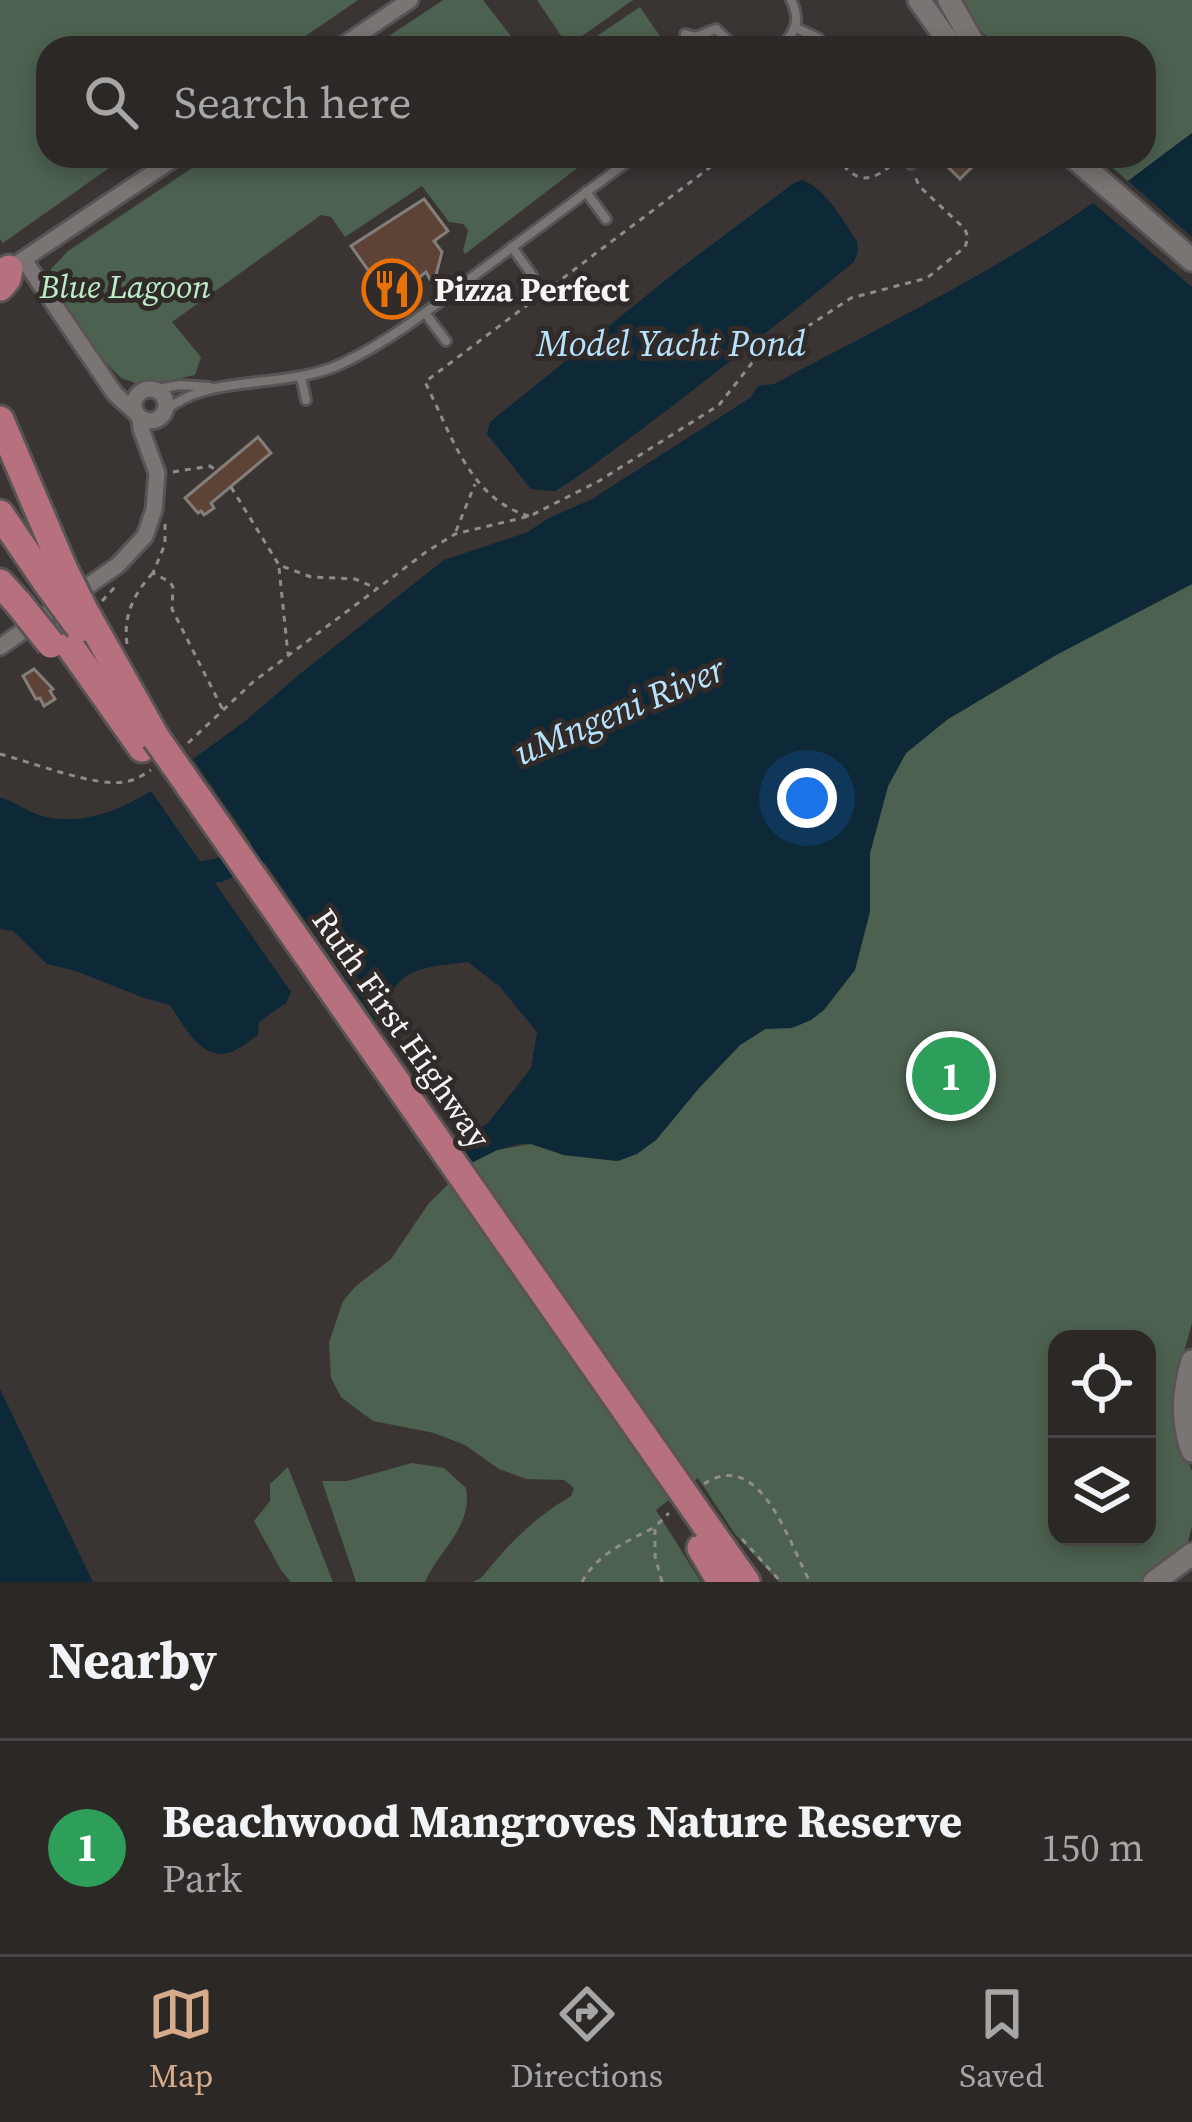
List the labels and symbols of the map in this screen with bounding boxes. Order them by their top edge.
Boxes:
restaurant icon: Pizza Perfect [361,258,423,320]
park label: Blue Lagoon [38,264,211,309]
place label: Pizza Perfect [434,267,630,312]
water label: Model Yacht Pond [536,319,806,368]
water label: uMngeni River [506,643,734,777]
your location [777,768,837,828]
street label: Ruth First Highway [302,899,501,1157]
pin: 1 [912,1031,990,1121]

